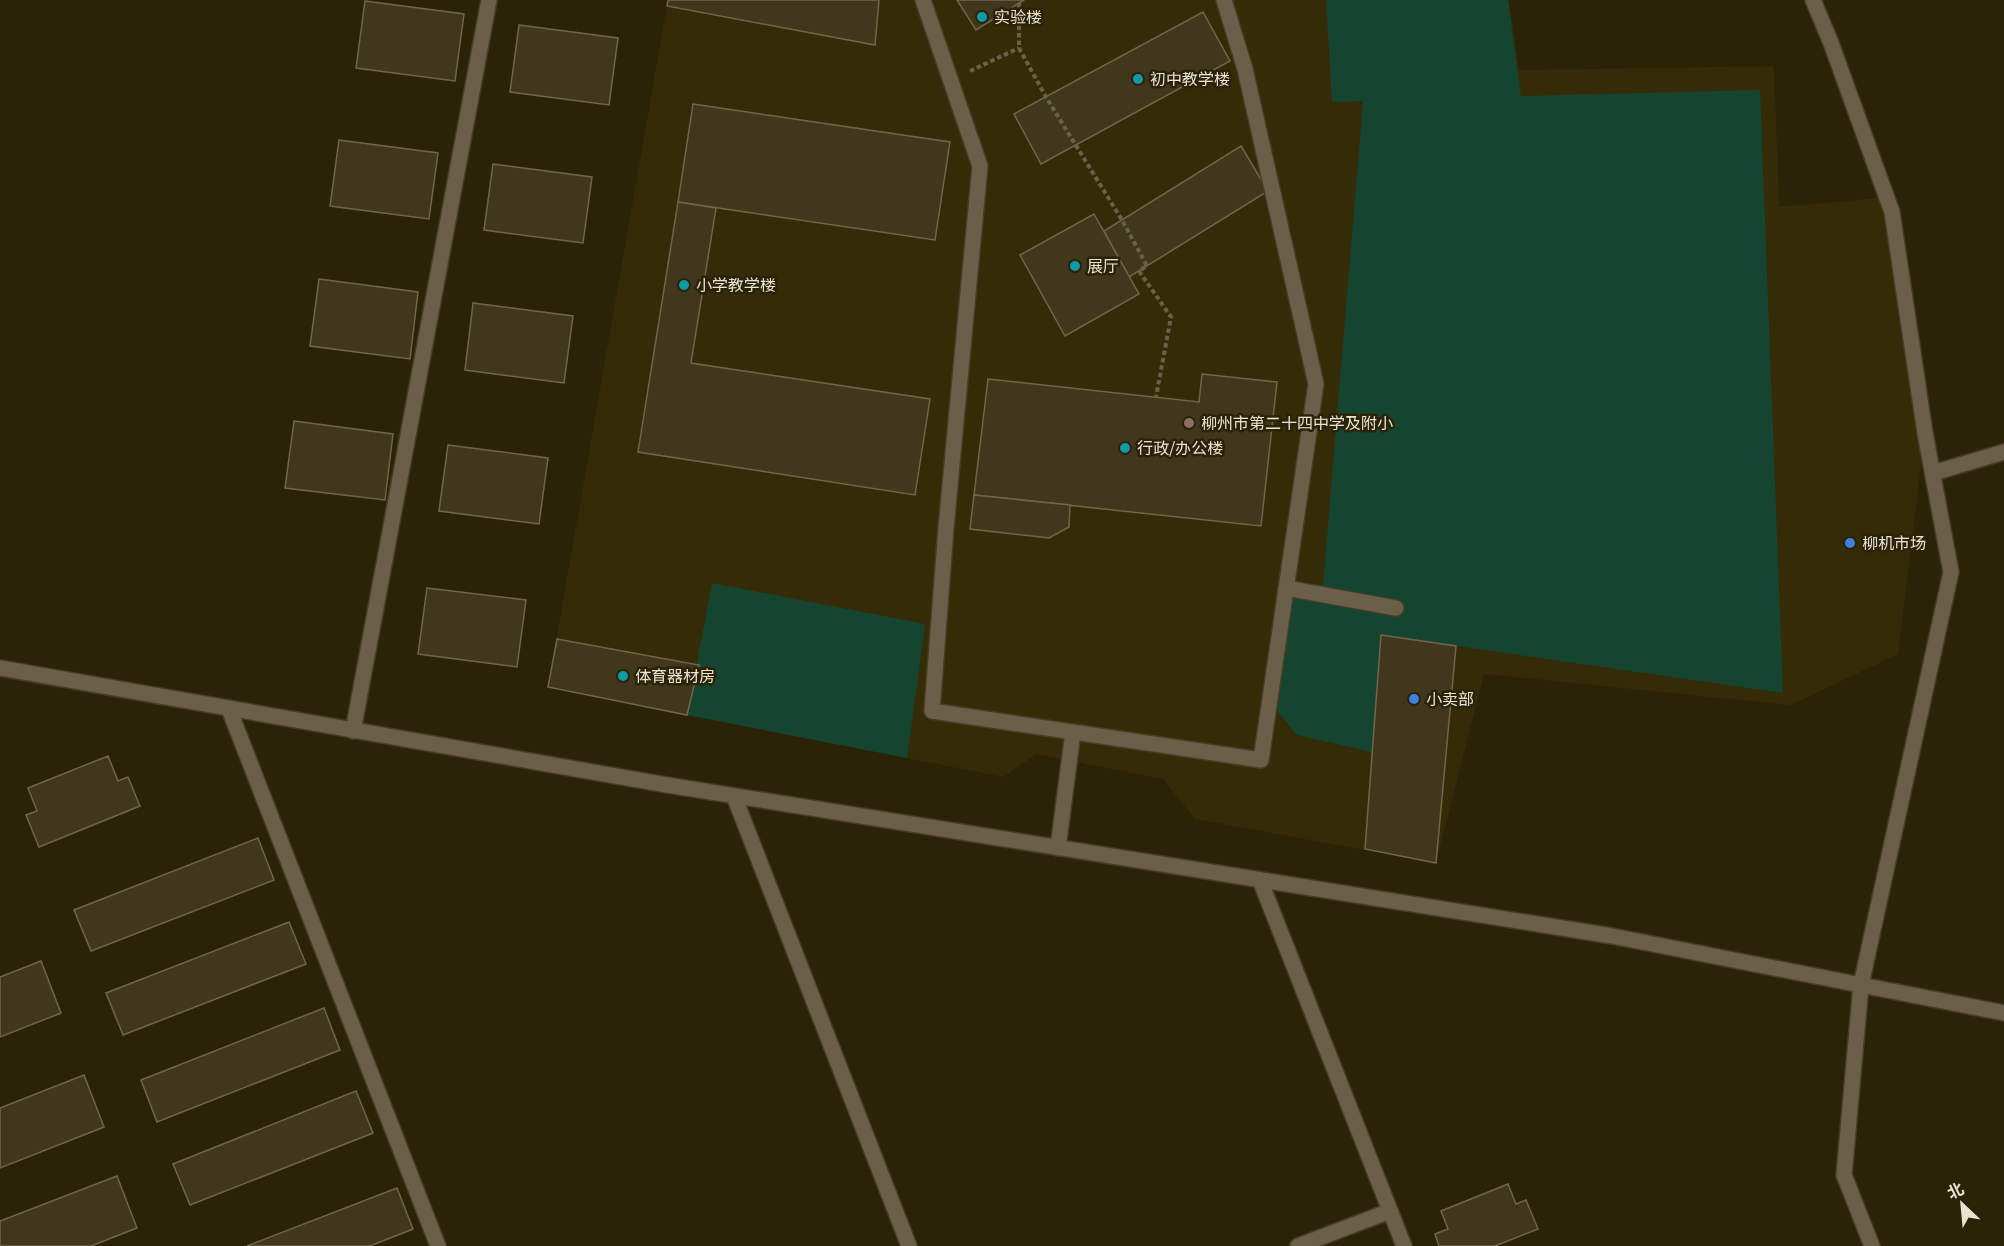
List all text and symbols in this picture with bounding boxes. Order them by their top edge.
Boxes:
place label: 实验楼 [994,4,1042,28]
marker: 实验楼 [975,10,989,24]
place label: 初中教学楼 [1150,66,1230,90]
marker: 初中教学楼 [1131,72,1145,86]
place label: 展厅 [1087,253,1119,277]
marker: 展厅 [1068,259,1082,273]
place label: 小学教学楼 [696,272,776,296]
marker: 小学教学楼 [677,278,691,292]
place label: 柳州市第二十四中学及附小 [1201,410,1393,434]
marker: 柳州市第二十四中学及附小 [1182,416,1196,430]
place label: 行政/办公楼 [1137,435,1223,459]
marker: 行政/办公楼 [1118,441,1132,455]
place label: 柳机市场 [1862,530,1926,554]
marker: 柳机市场 [1843,536,1857,550]
place label: 体育器材房 [635,663,715,687]
marker: 体育器材房 [616,669,630,683]
place label: 小卖部 [1426,686,1474,710]
marker: 小卖部 [1407,692,1421,706]
north arrow [1932,1174,1992,1234]
text: 北 [1943,1175,1967,1204]

